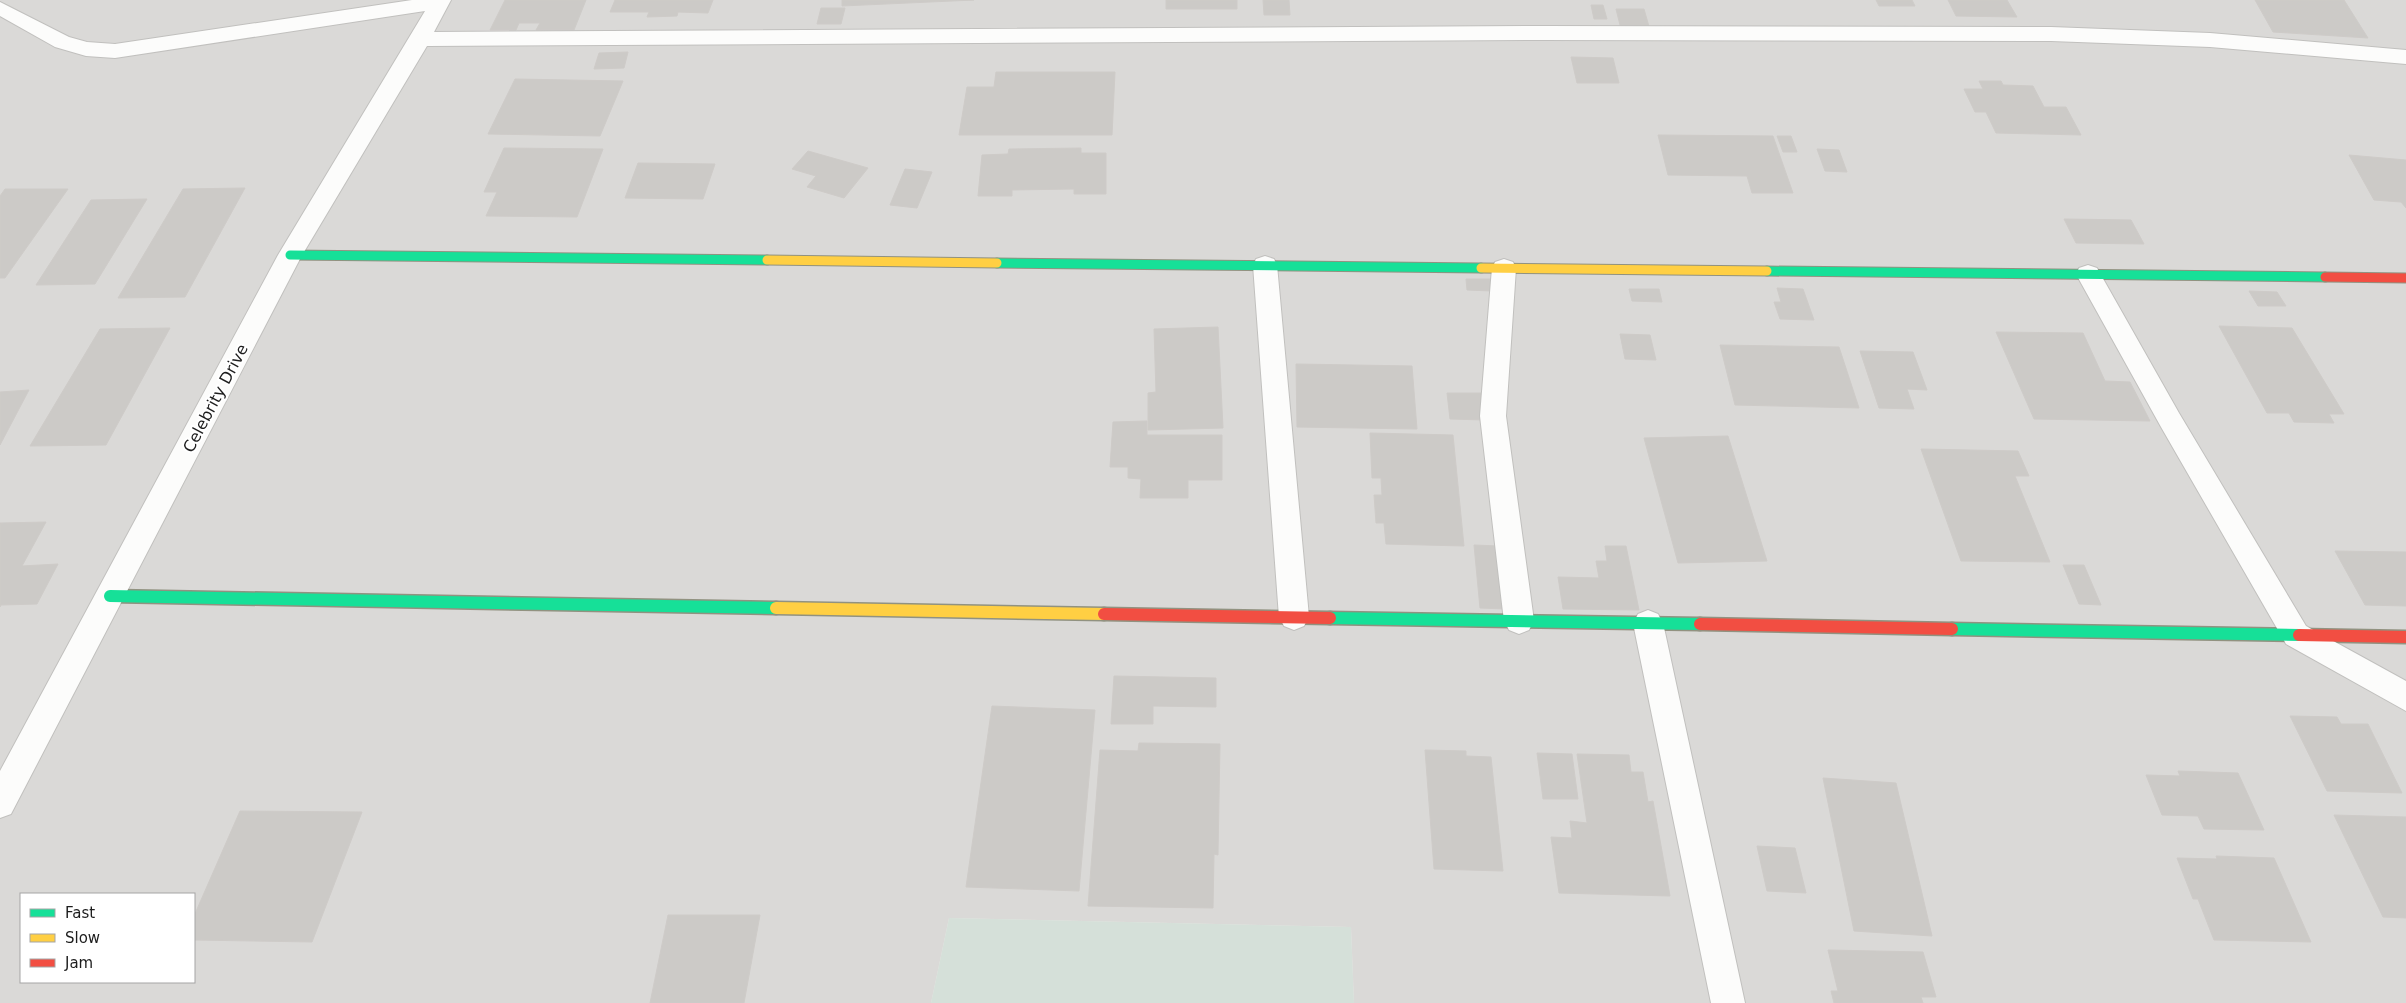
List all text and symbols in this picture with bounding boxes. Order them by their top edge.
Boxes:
street label: Celebrity Drive [179,341,252,456]
legend [20,893,195,983]
text: Fast [65,904,95,922]
text: Slow [65,929,100,947]
text: Jam [64,954,93,972]

